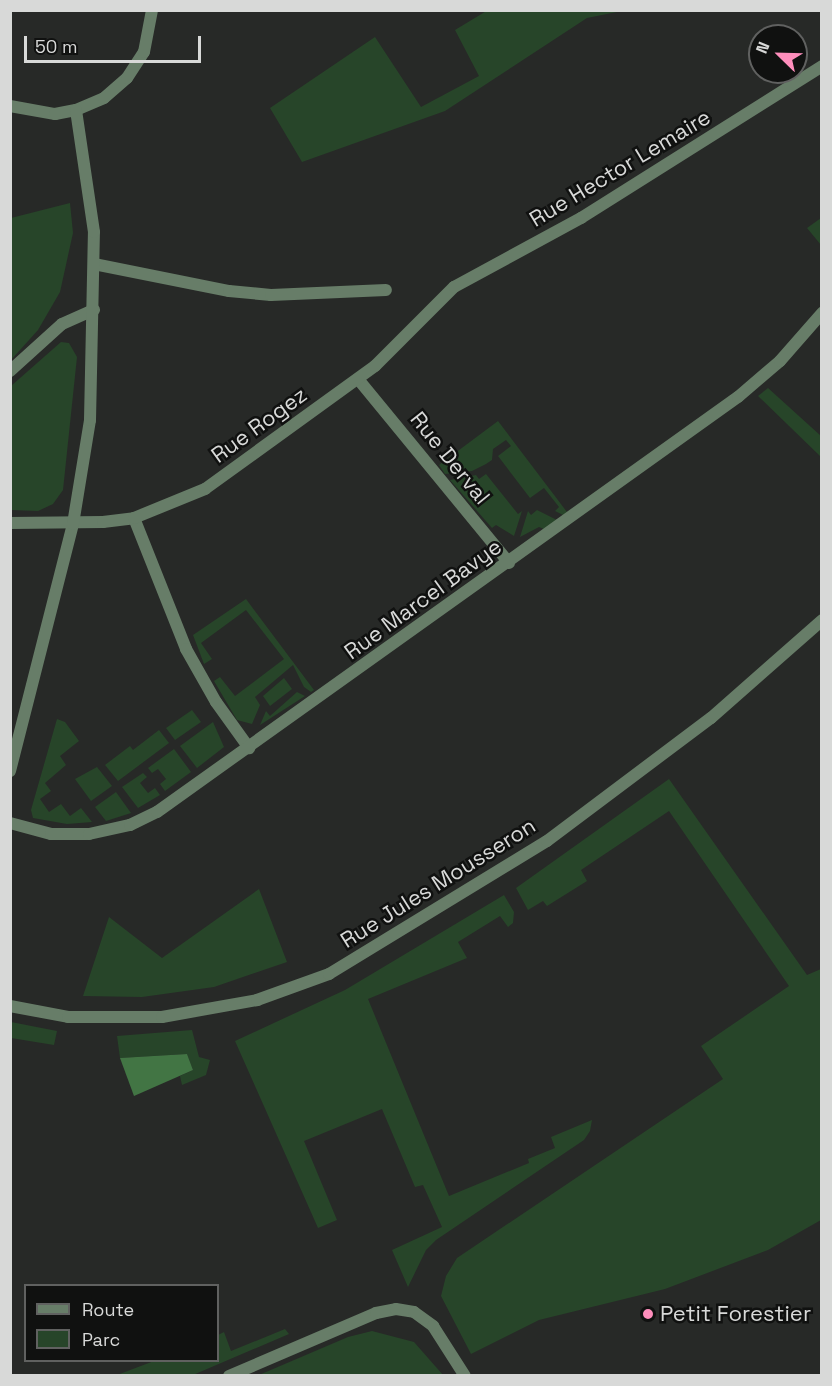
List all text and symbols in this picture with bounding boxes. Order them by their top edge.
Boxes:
scale bar [27,24,204,62]
north arrow [748,24,808,84]
text: 50 m [35,35,77,58]
text: N [751,39,775,57]
street label: Rue Hector Lemaire [525,104,715,232]
street label: Rue Rogez [206,381,312,469]
street label: Rue Derval [405,406,495,510]
street label: Rue Marcel Bavye [339,533,507,665]
street label: Rue Jules Mousseron [336,812,540,954]
legend [24,1284,219,1362]
text: Route [82,1298,134,1321]
place label: Petit Forestier [660,1301,811,1327]
marker: Petit Forestier [641,1307,655,1321]
text: Parc [82,1328,120,1351]

